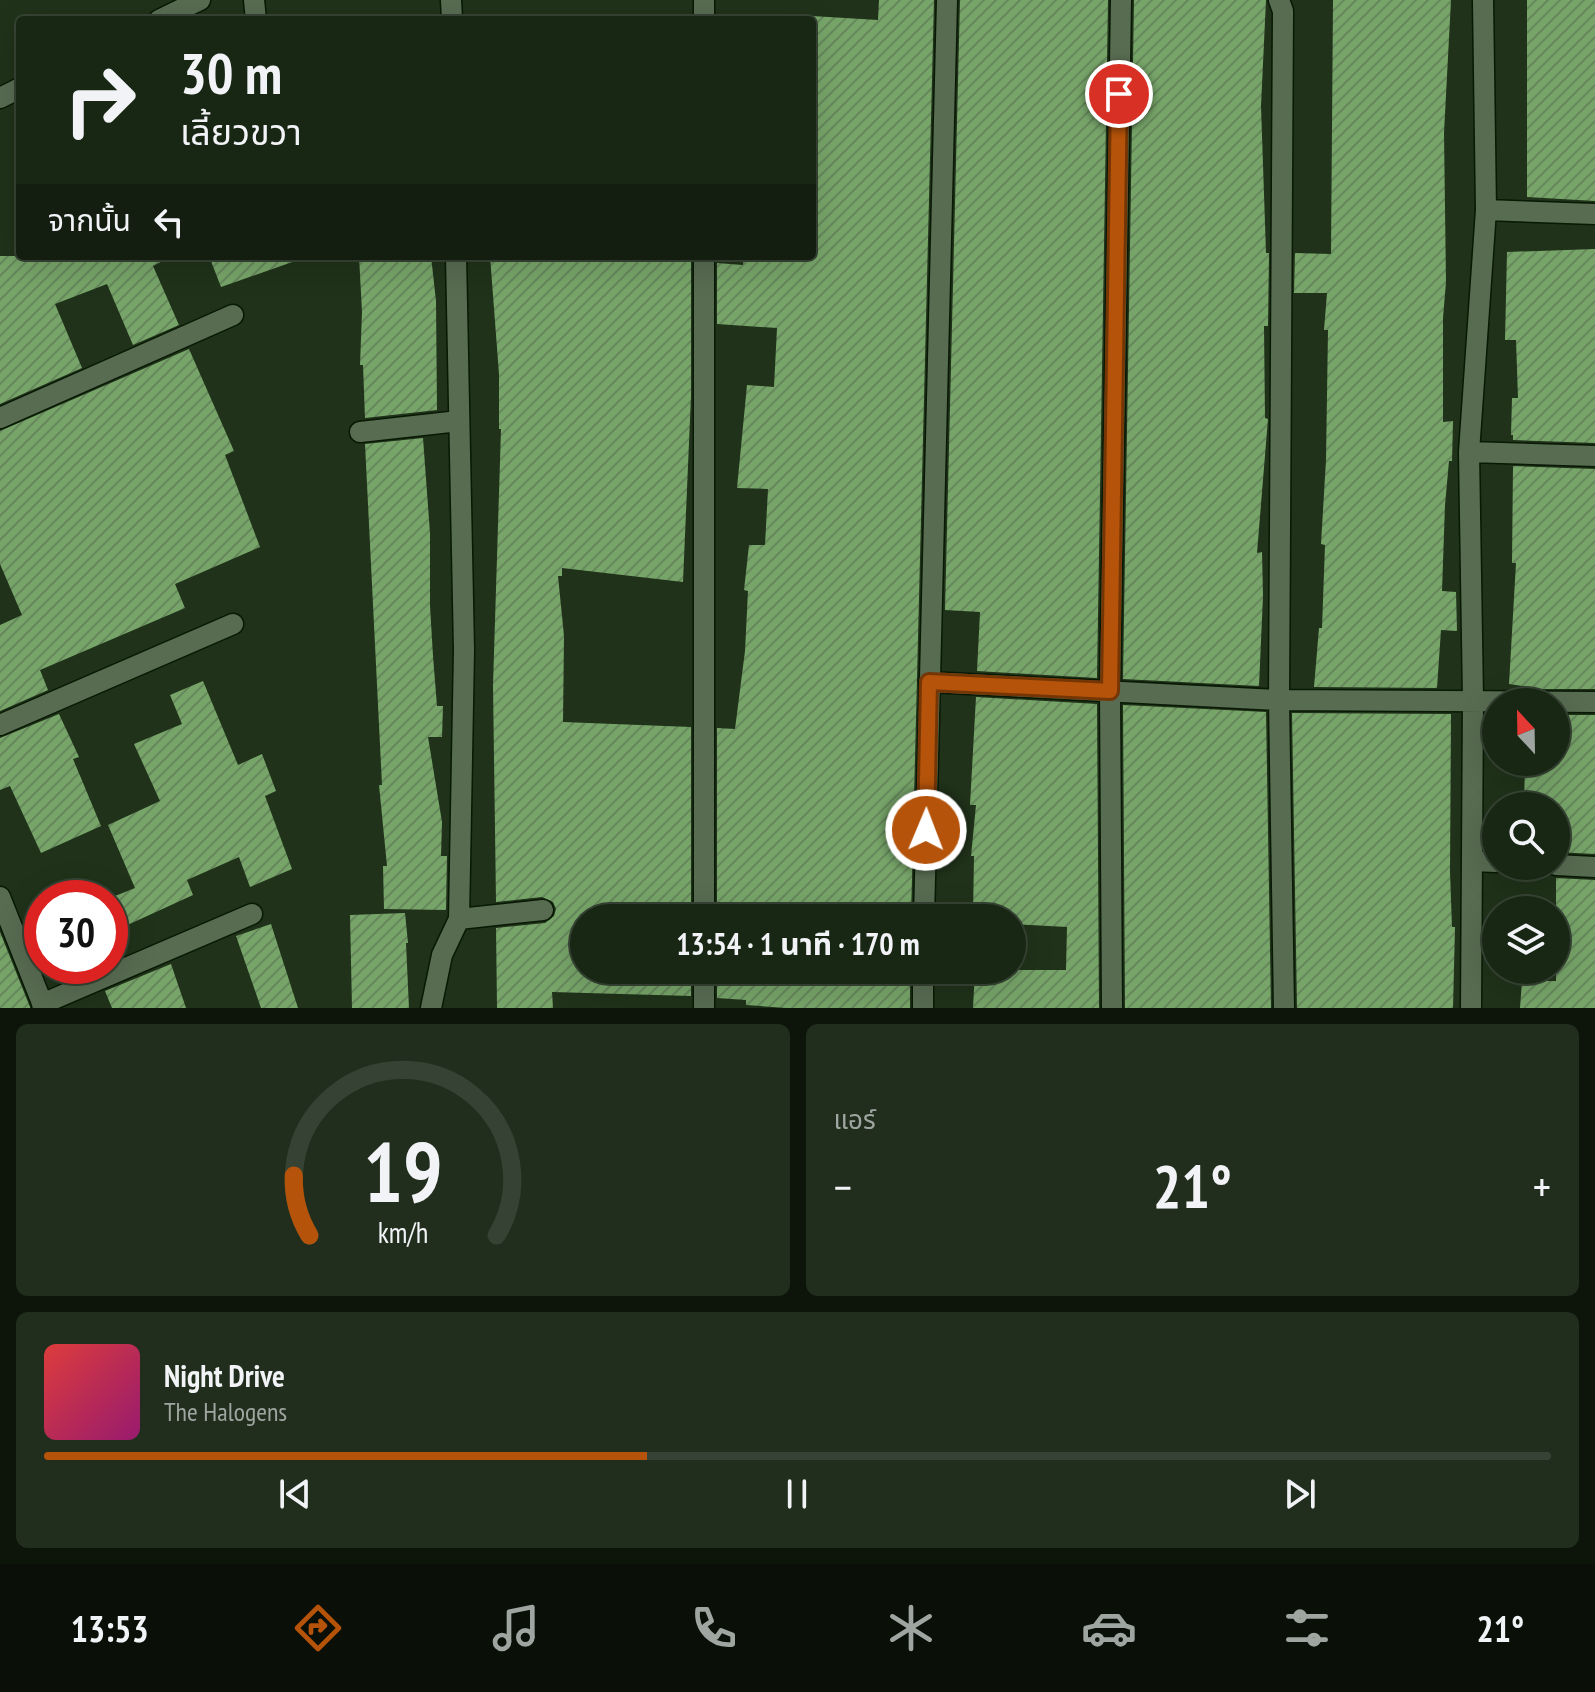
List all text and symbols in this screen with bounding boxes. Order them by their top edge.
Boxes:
text: 30 m [180,37,282,109]
icon: right [48,48,152,152]
pin [1085,60,1153,128]
icon: arrive [1097,72,1141,116]
text: เลี้ยวขวา [180,108,302,155]
text: จากนั้น [48,200,131,239]
icon: left [147,200,191,244]
north arrow [1482,688,1570,776]
map controls [1482,688,1570,984]
position arrow [884,788,968,872]
button: search [1482,792,1570,880]
speed limit sign: 30 [24,880,128,984]
button: layers [1482,896,1570,984]
text: 13:54 · 1 นาที · 170 m [676,924,920,963]
text: แอร์ [834,1103,876,1136]
text: 19 [363,1117,443,1225]
text: 21° [1153,1147,1232,1225]
text: − [834,1158,852,1215]
text: + [1533,1158,1551,1215]
text: km/h [377,1214,428,1251]
text: Night Drive [164,1356,285,1395]
text: The Halogens [164,1395,287,1428]
icon: previous [273,1472,317,1516]
icon: pause [775,1472,819,1516]
icon: next [1278,1472,1322,1516]
icon: directions [290,1600,346,1656]
icon: music [488,1600,544,1656]
icon: phone [686,1600,742,1656]
icon: climate [883,1600,939,1656]
icon: car [1081,1600,1137,1656]
icon: filters [1279,1600,1335,1656]
text: 13:53 [71,1605,149,1652]
text: 21° [1477,1605,1524,1652]

